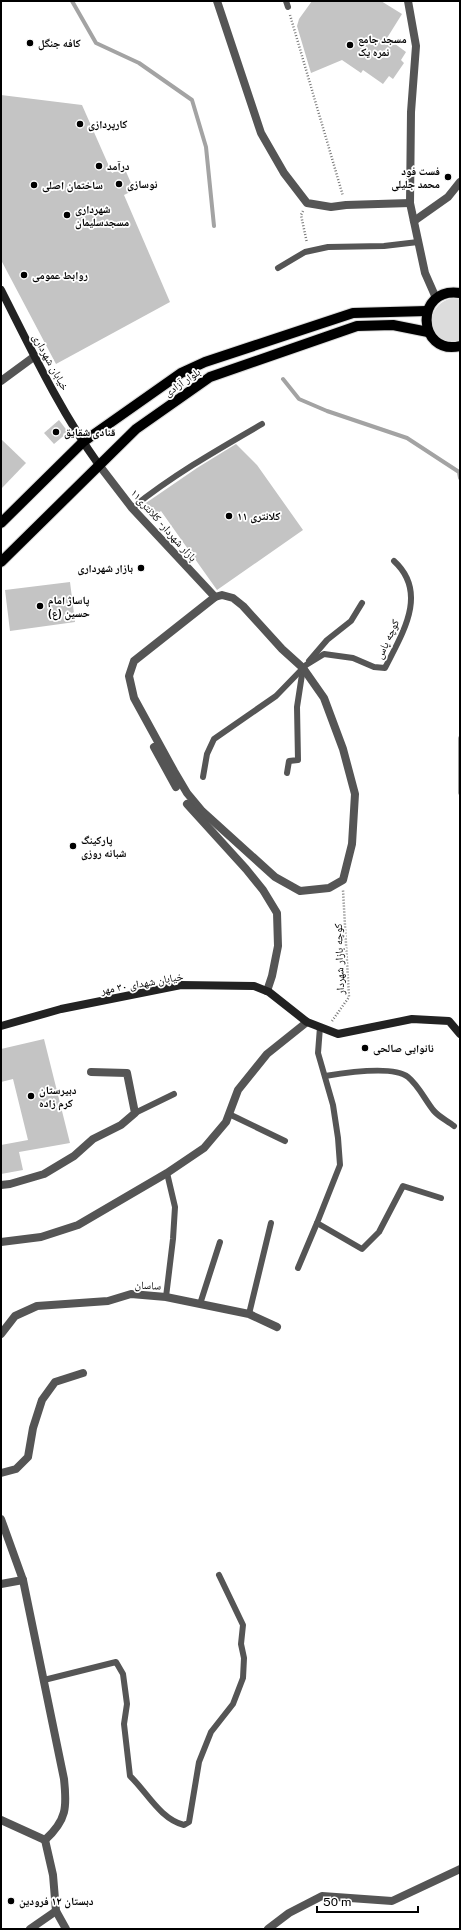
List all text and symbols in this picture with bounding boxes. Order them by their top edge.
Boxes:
place label: مسجد جامع نمره یک [358,33,407,59]
place label: کافه جنگل [38,37,81,51]
marker: کافه جنگل [25,38,35,48]
marker: مسجد جامع نمره یک [345,40,355,50]
place label: کارپردازی [88,118,127,132]
marker: کارپردازی [75,119,85,129]
place label: درآمد [107,160,130,173]
marker: درآمد [94,161,104,171]
place label: فست فود محمد جلیلی [391,165,440,192]
marker: فست فود محمد جلیلی [443,172,453,182]
place label: نوسازی [127,178,157,192]
place label: ساختمان اصلی [42,179,103,193]
marker: نوسازی [114,179,124,189]
marker: ساختمان اصلی [29,180,39,190]
place label: شهرداری مسجدسلیمان [75,203,129,230]
marker: شهرداری مسجدسلیمان [62,210,72,220]
place label: روابط عمومی [32,269,88,283]
marker: روابط عمومی [19,270,29,280]
street label: خیابان شهرداری [30,332,71,393]
street label: بلوار آزادی [162,365,203,400]
place label: قنادی شقایق [64,426,116,440]
marker: قنادی شقایق [51,427,61,437]
street label: بازار شهردار - کلانتری۱۱ [128,487,199,564]
place label: کلانتری ۱۱ [237,510,280,524]
marker: کلانتری ۱۱ [224,511,234,521]
place label: بازار شهرداری [77,562,133,576]
marker: بازار شهرداری [136,563,146,573]
place label: پاساژ امام حسین (ع) [48,594,90,621]
marker: پاساژ امام حسین (ع) [35,601,45,611]
street label: کوچه پاس [373,617,402,661]
place label: پارکینگ شبانه روزی [81,834,127,861]
marker: پارکینگ شبانه روزی [68,841,78,851]
street label: کوچه بازار شهردار [332,923,347,996]
street label: خیابان شهدای ۳۰ مهر [99,970,184,997]
place label: نانوایی صالحی [373,1042,434,1056]
marker: نانوایی صالحی [360,1043,370,1053]
place label: دبیرستان کرم زاده [39,1084,77,1111]
marker: دبیرستان کرم زاده [26,1091,36,1101]
street label: ساسان [134,1278,162,1293]
scale bar [317,1888,418,1914]
place label: دبستان ۱۲ فرودین [19,1895,94,1909]
text: 50 m [323,1895,351,1909]
marker: دبستان ۱۲ فرودین [6,1896,16,1906]

